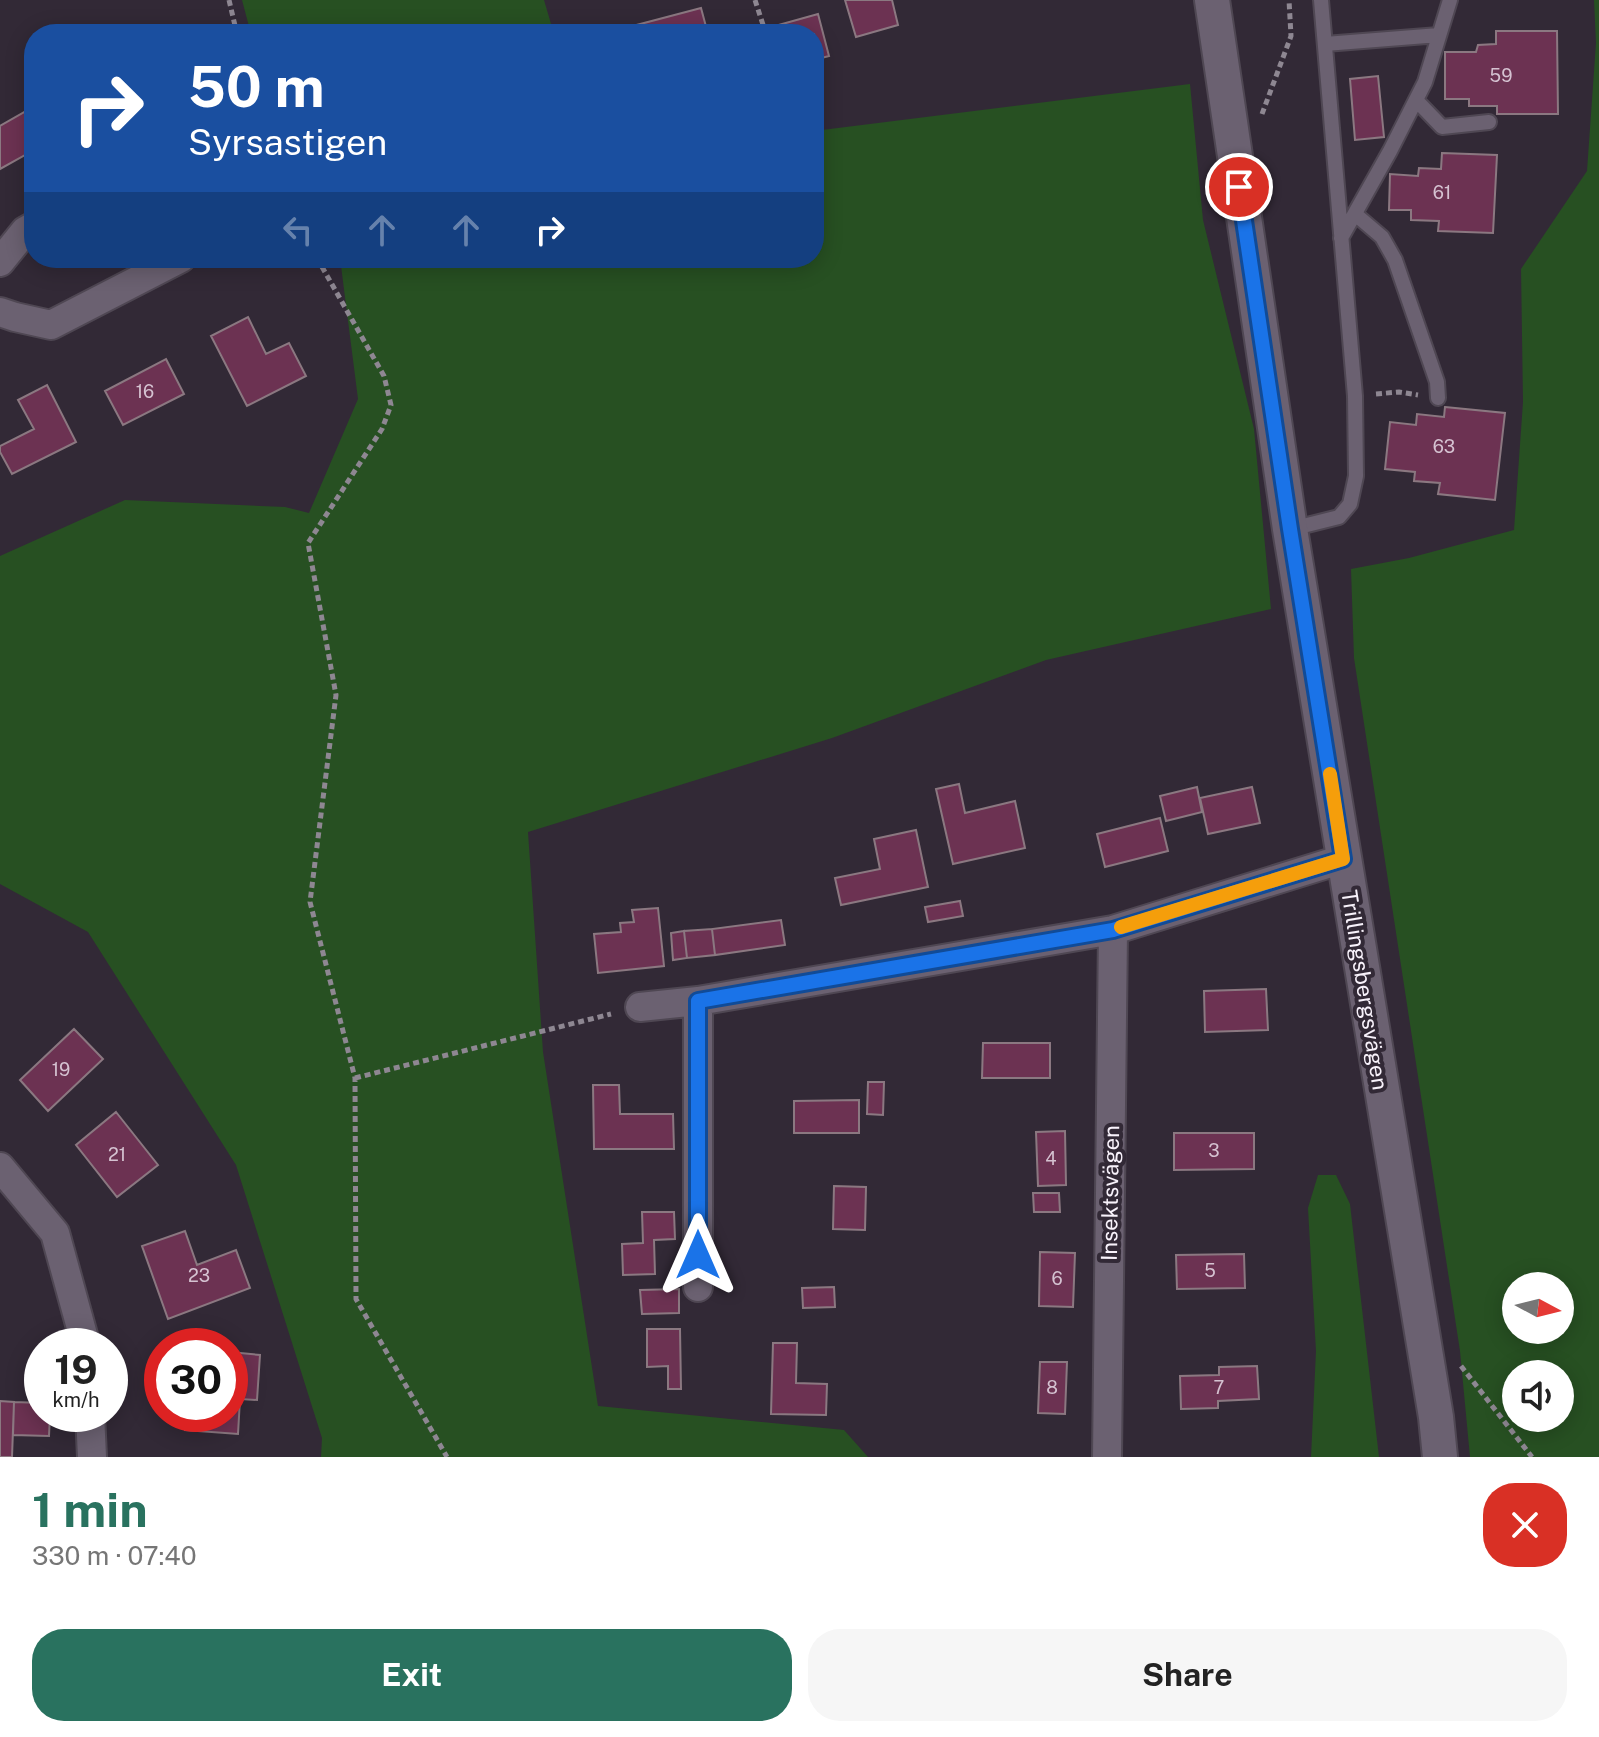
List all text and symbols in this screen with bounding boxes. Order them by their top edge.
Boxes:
text: 50 m [188,54,325,120]
icon: right [56,56,160,160]
house number: 59 [1490,65,1512,86]
text: Syrsastigen [188,121,387,163]
pin [1205,153,1273,221]
icon: arrive [1217,165,1261,209]
house number: 61 [1433,182,1451,203]
icon: left [276,208,320,252]
icon: ahead [360,208,404,252]
icon: ahead [444,208,488,252]
icon: right [528,208,572,252]
house number: 16 [136,381,154,402]
house number: 63 [1433,436,1455,457]
street label: Trillingsbergsvägen [1336,888,1394,1092]
house number: 19 [52,1059,70,1080]
street label: Insektsvägen [1096,1125,1124,1261]
house number: 3 [1208,1140,1220,1161]
house number: 21 [108,1144,126,1165]
house number: 4 [1045,1148,1057,1169]
position arrow [656,1213,740,1297]
house number: 5 [1204,1260,1216,1281]
house number: 23 [188,1265,210,1286]
house number: 6 [1051,1268,1063,1289]
north arrow [1502,1272,1574,1344]
map controls [1502,1272,1574,1432]
speed limit sign: 30 [144,1328,248,1432]
text: 19 [54,1346,98,1393]
button: sound [1502,1360,1574,1432]
house number: 8 [1046,1377,1058,1398]
house number: 7 [1214,1377,1224,1398]
text: km/h [52,1388,100,1412]
text: 1 min [32,1481,148,1538]
button: close [1483,1483,1567,1567]
text: 330 m · 07:40 [32,1540,197,1571]
button: Exit [32,1629,792,1721]
button: Share [808,1629,1567,1721]

